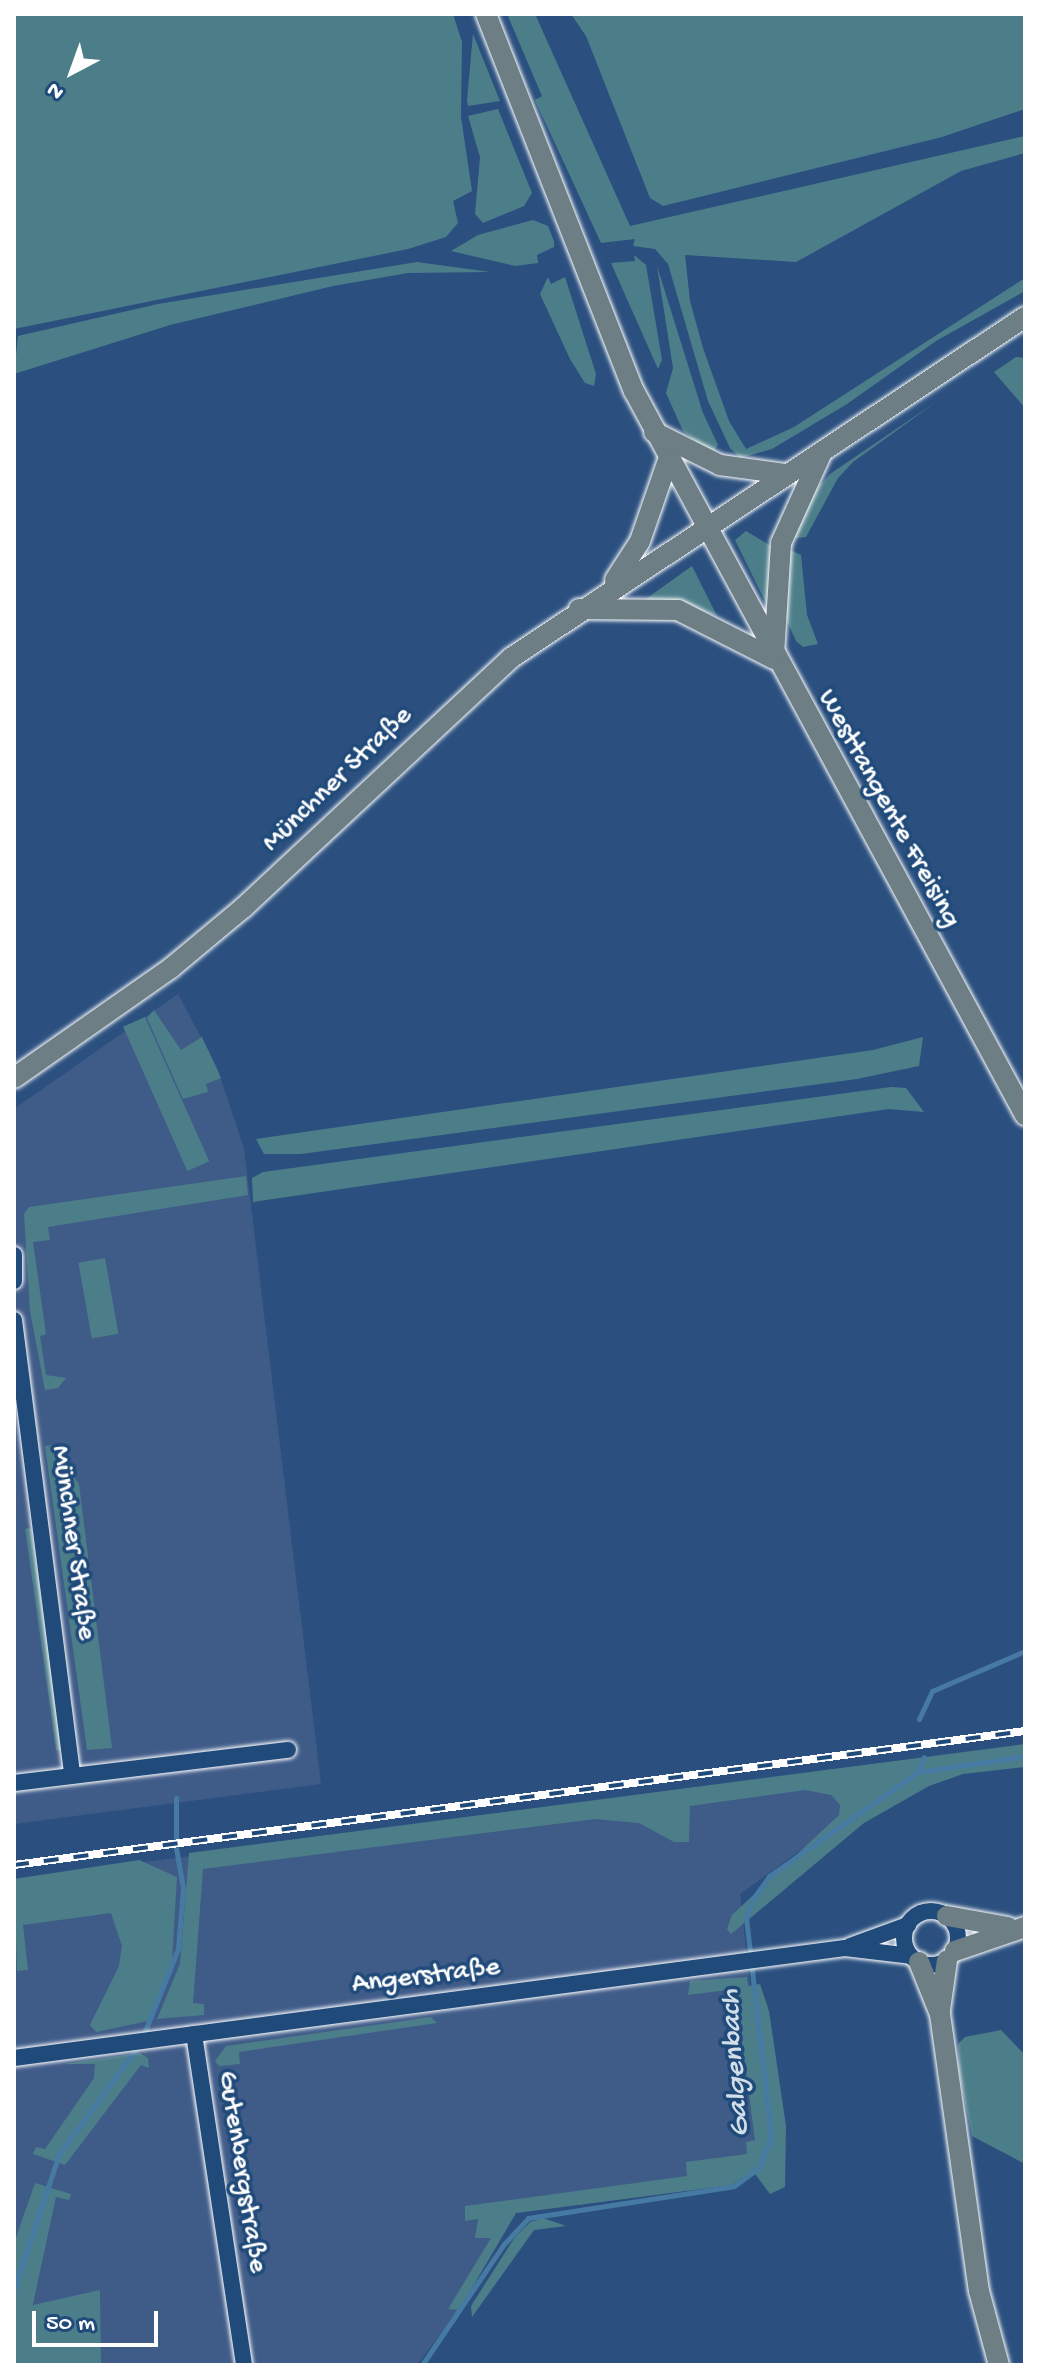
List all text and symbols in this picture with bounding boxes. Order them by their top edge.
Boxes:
north arrow [32,32,112,112]
text: N [42,76,70,105]
street label: Westtangente Freising [809,684,967,934]
street label: Münchner Straße [256,700,420,860]
street label: Münchner Straße [42,1444,102,1642]
street label: Angerstraße [350,1951,502,2003]
water label: Galgenbach [714,1988,760,2138]
street label: Gutenbergstraße [208,2069,274,2275]
scale bar [36,2295,162,2345]
text: 50 m [46,2310,95,2339]

